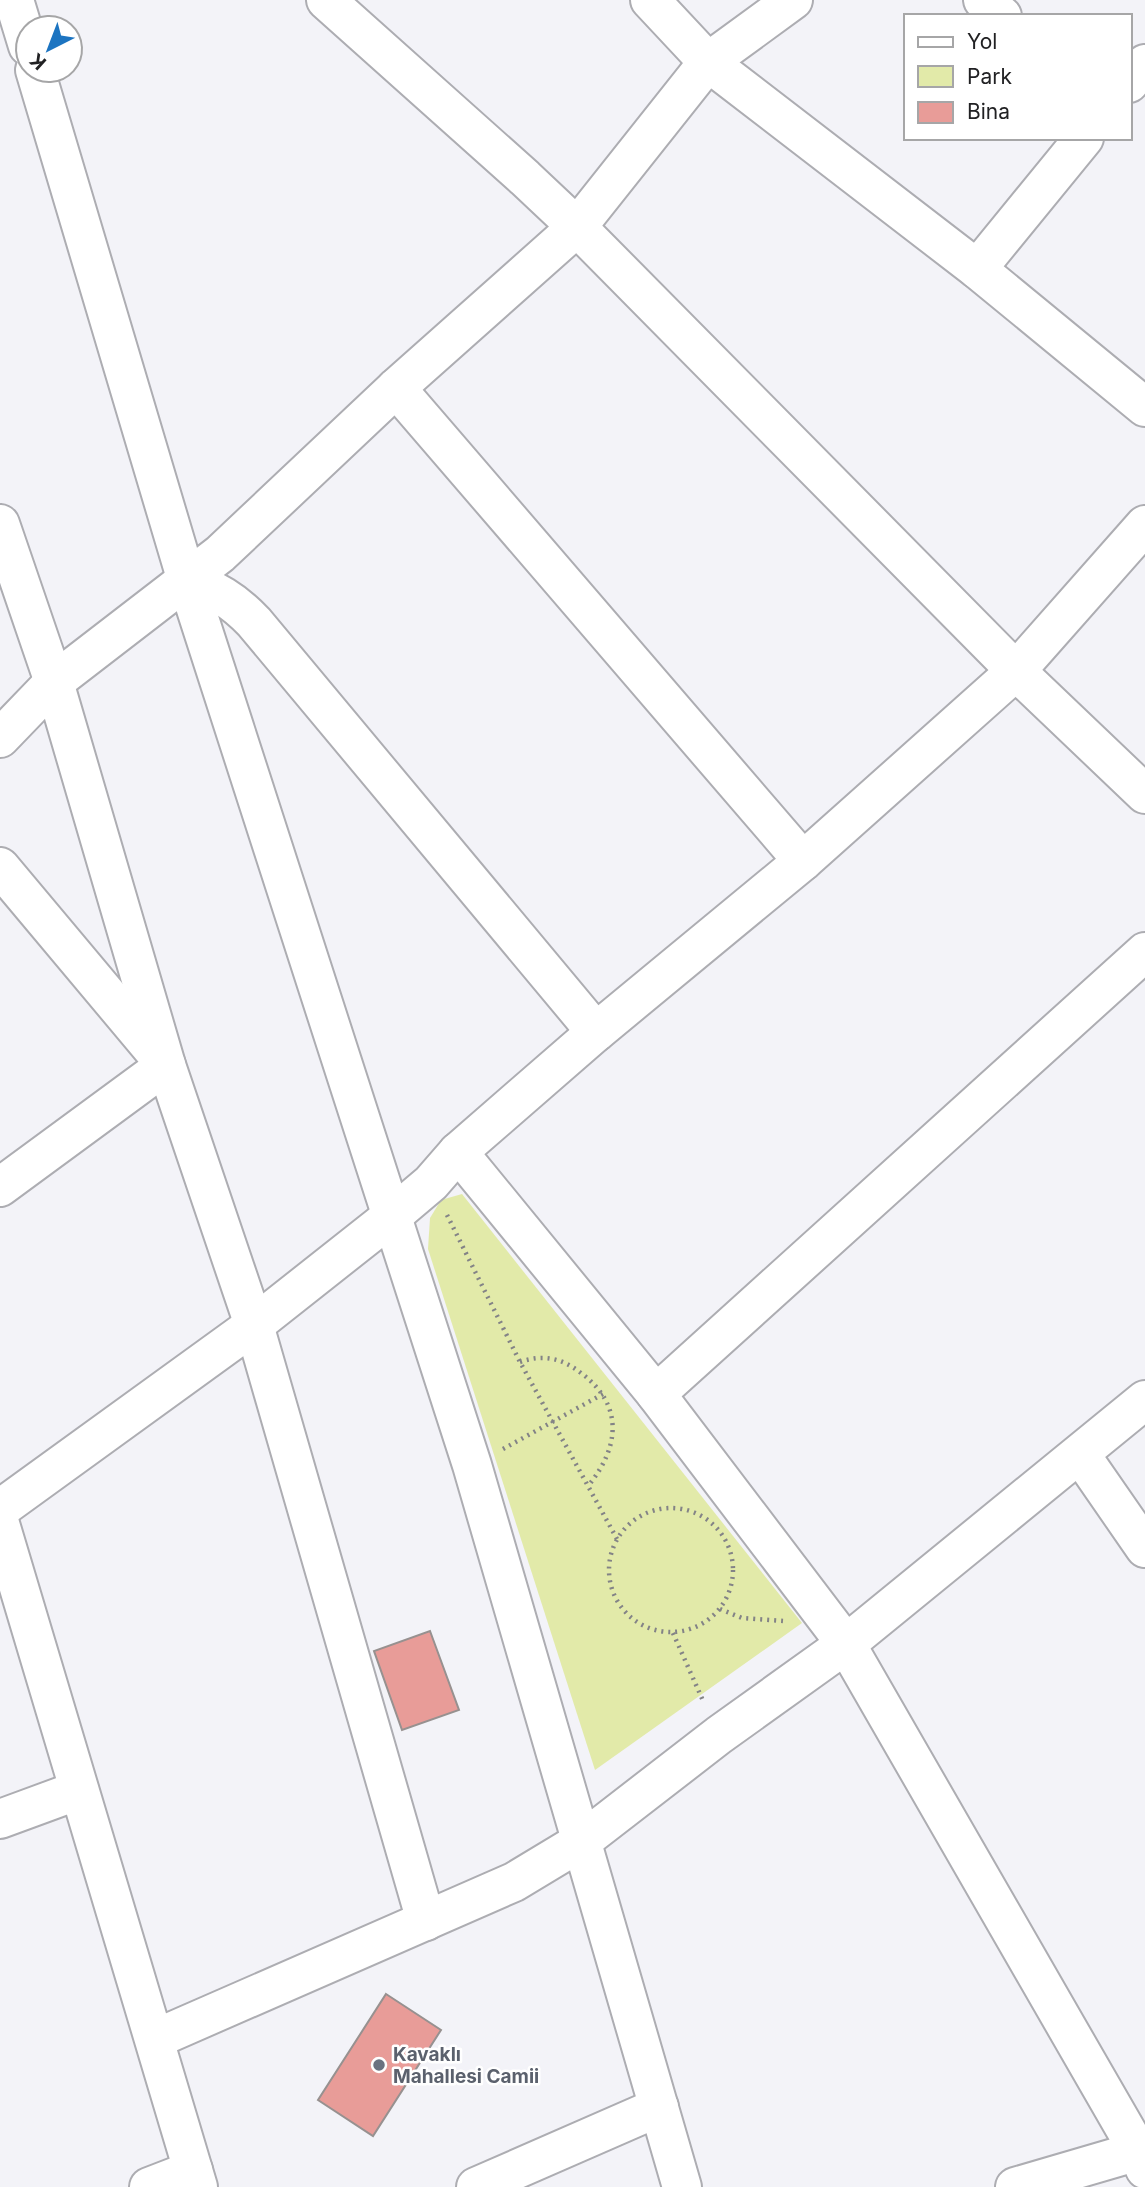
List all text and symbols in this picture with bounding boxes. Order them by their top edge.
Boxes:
north arrow [14,14,84,84]
legend [904,14,1131,140]
text: Yol [967,29,997,54]
text: K [25,48,51,74]
text: Park [967,64,1012,89]
text: Bina [967,99,1010,124]
place label: Kavaklı Mahallesi Camii [393,2043,539,2088]
marker: Kavaklı Mahallesi Camii [371,2057,387,2073]

